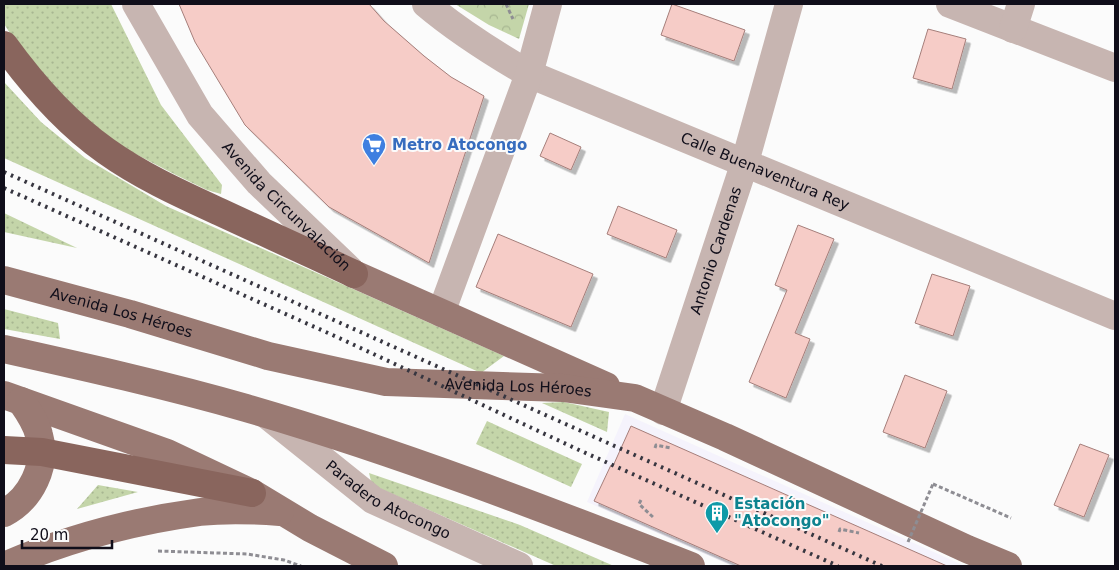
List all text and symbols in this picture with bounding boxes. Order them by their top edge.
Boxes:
street label: Calle Buenaventura Rey [678,129,852,214]
supermarket icon: Metro Atocongo [361,132,387,166]
place label: Metro Atocongo [392,136,527,154]
street label: Avenida Circunvalación [218,138,354,275]
street label: Antonio Cardenas [686,184,745,317]
street label: Avenida Los Héroes [48,284,195,342]
street label: Avenida Los Héroes [444,375,593,401]
street label: Paradero Atocongo [322,457,453,543]
place label: Estación "Atocongo" [734,495,830,530]
building icon: Estación "Atocongo" [704,500,730,534]
scale bar [22,518,112,550]
text: 20 m [30,526,68,544]

